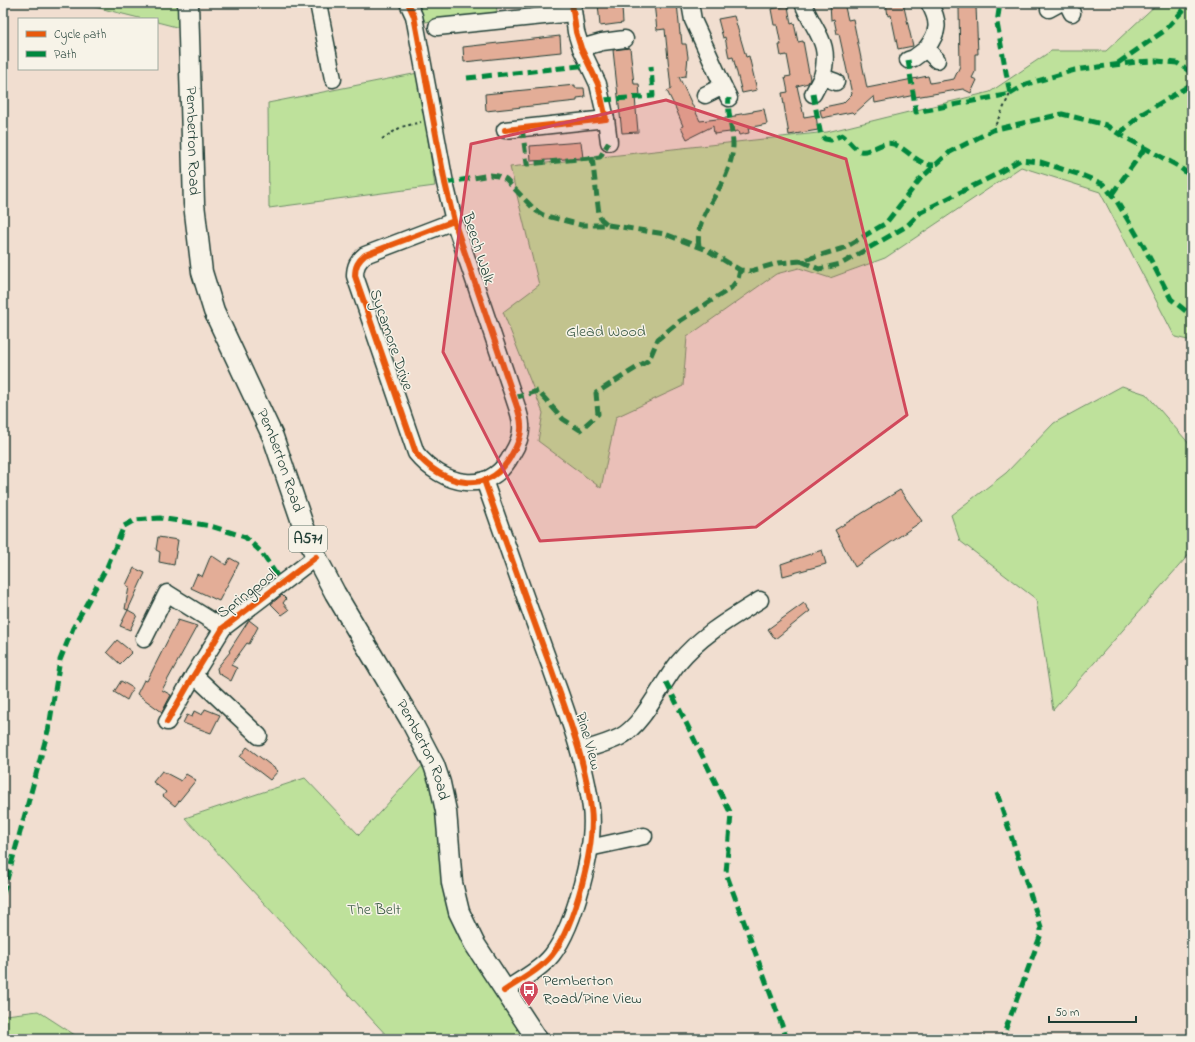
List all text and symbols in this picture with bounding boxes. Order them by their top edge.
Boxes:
legend [18,18,158,70]
text: Cycle path [54,26,106,45]
text: Path [54,46,77,64]
street label: Pemberton Road [178,86,206,196]
street label: Beech Walk [455,209,501,289]
street label: Sycamore Drive [362,286,420,395]
park label: Glead Wood [566,320,646,344]
street label: Pemberton Road [249,405,310,516]
road number: A571 [289,526,327,552]
street label: Springpool [212,563,282,625]
street label: Pemberton Road [389,695,455,802]
street label: Pine View [568,709,608,773]
park label: The Belt [347,898,402,922]
place label: Pemberton Road/Pine View [543,969,642,1011]
bus stop icon: Pemberton Road/Pine View [518,979,540,1007]
scale bar [1049,998,1136,1024]
text: 50 m [1055,1004,1079,1022]

